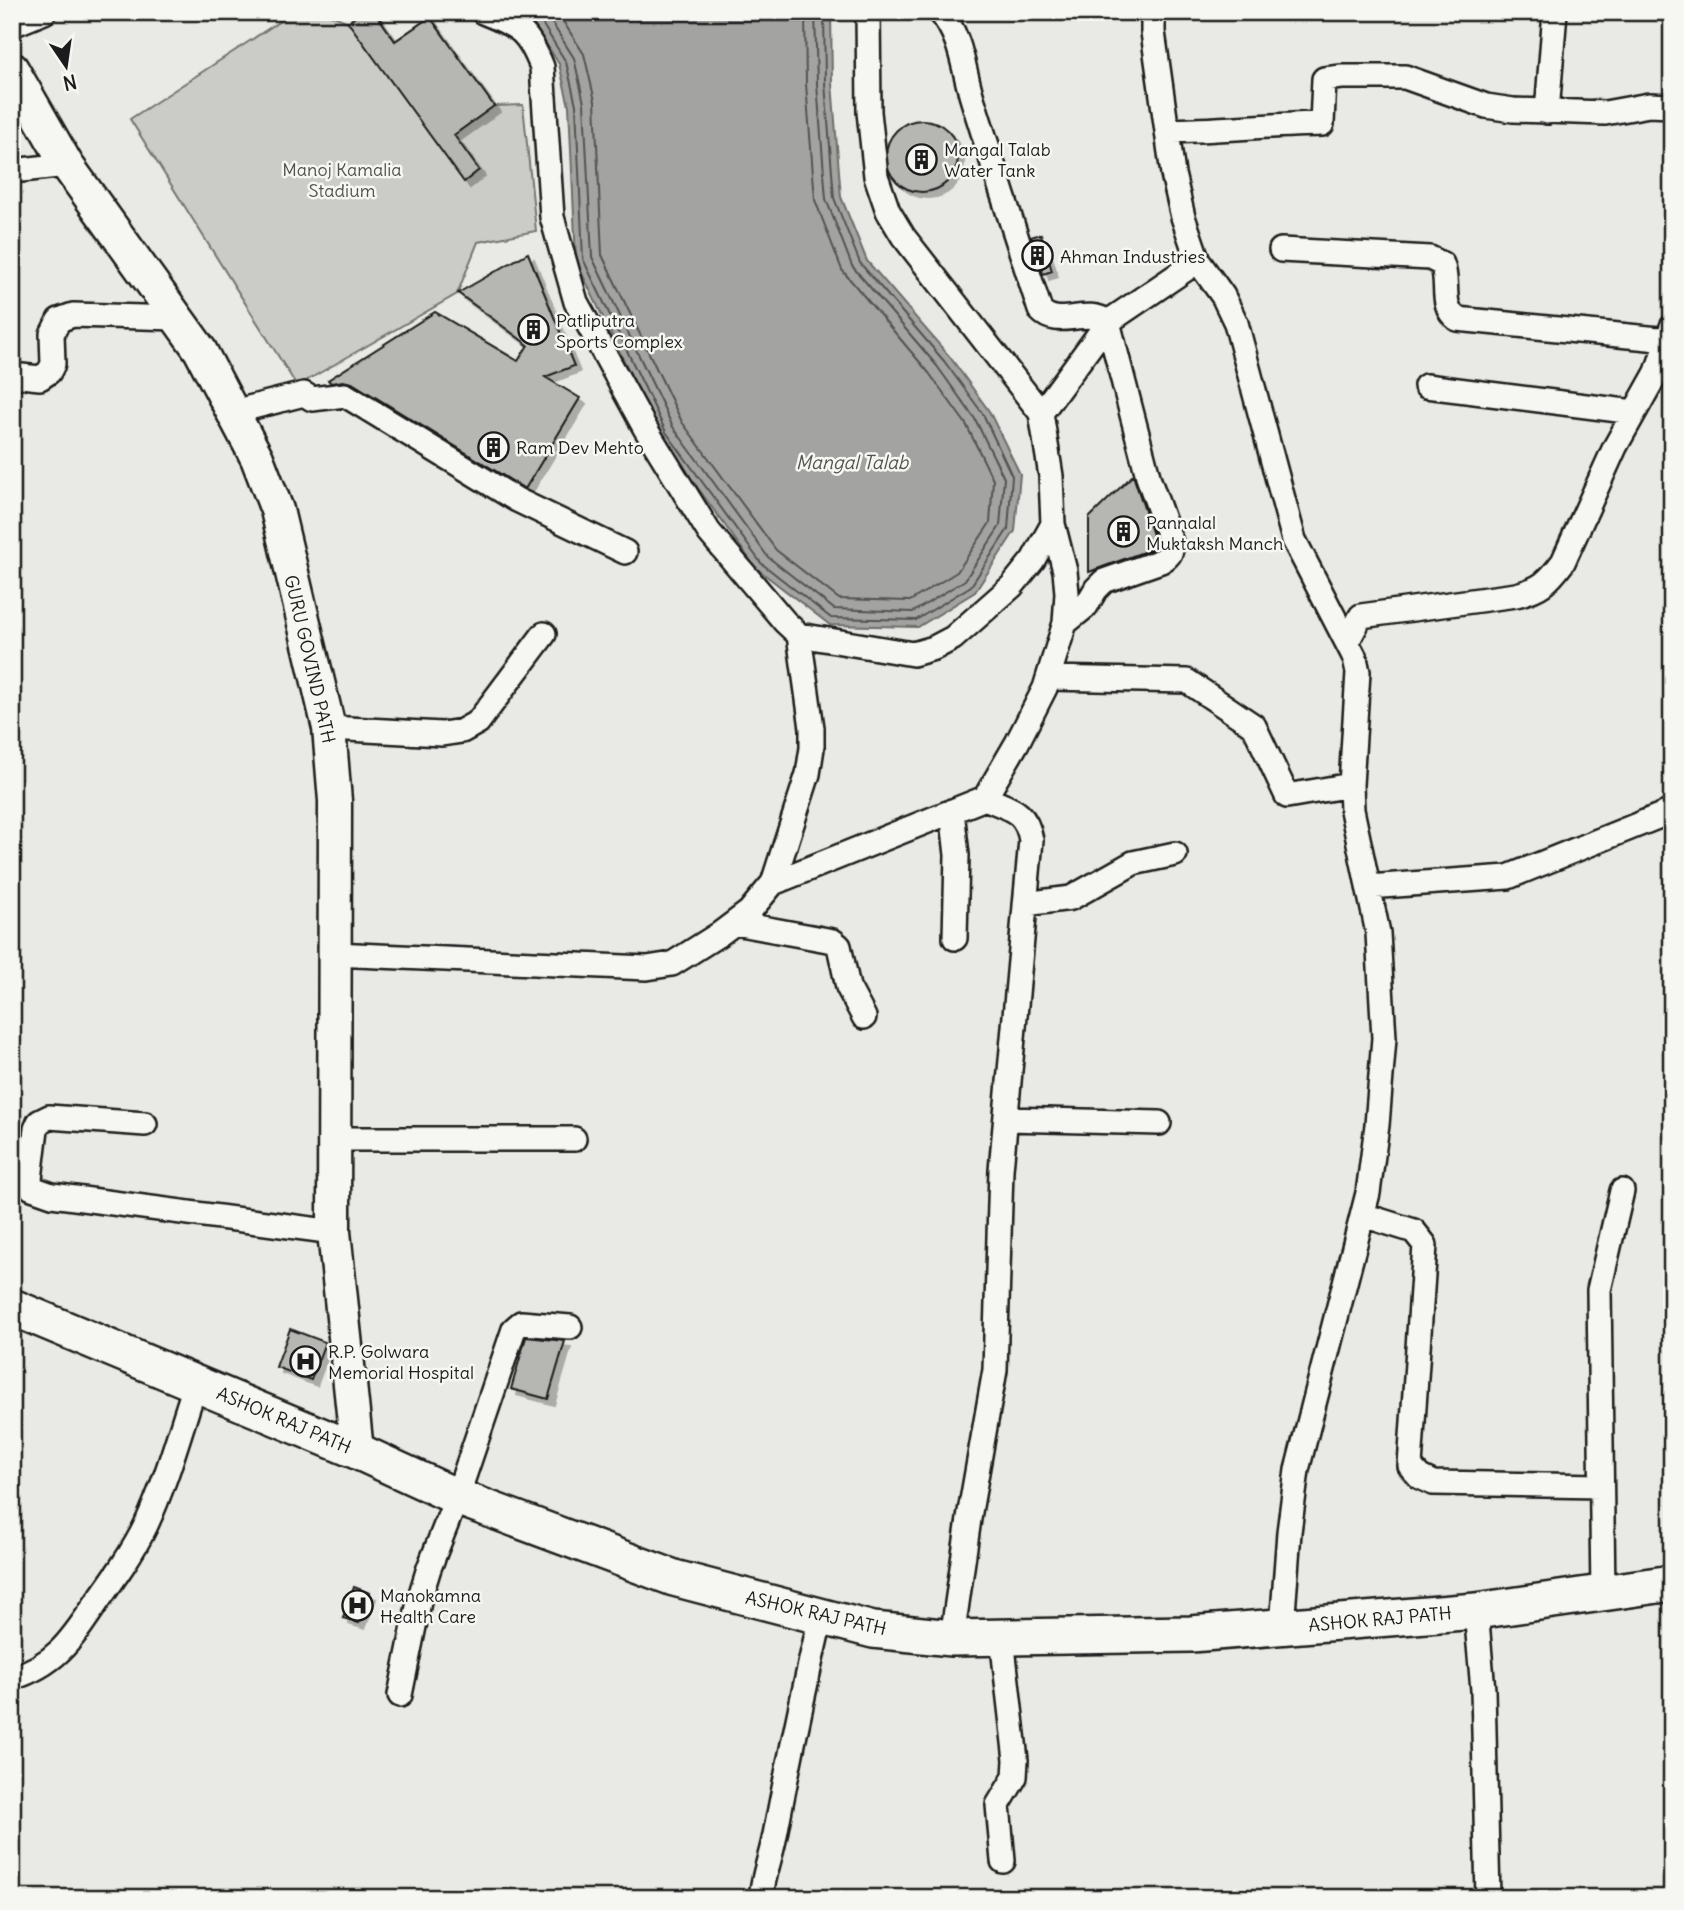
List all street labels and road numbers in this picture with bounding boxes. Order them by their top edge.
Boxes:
street label: GURU GOVIND PATH [279,573,341,745]
street label: ASHOK RAJ PATH [213,1381,355,1459]
street label: ASHOK RAJ PATH [743,1586,889,1640]
street label: ASHOK RAJ PATH [1307,1601,1453,1637]

